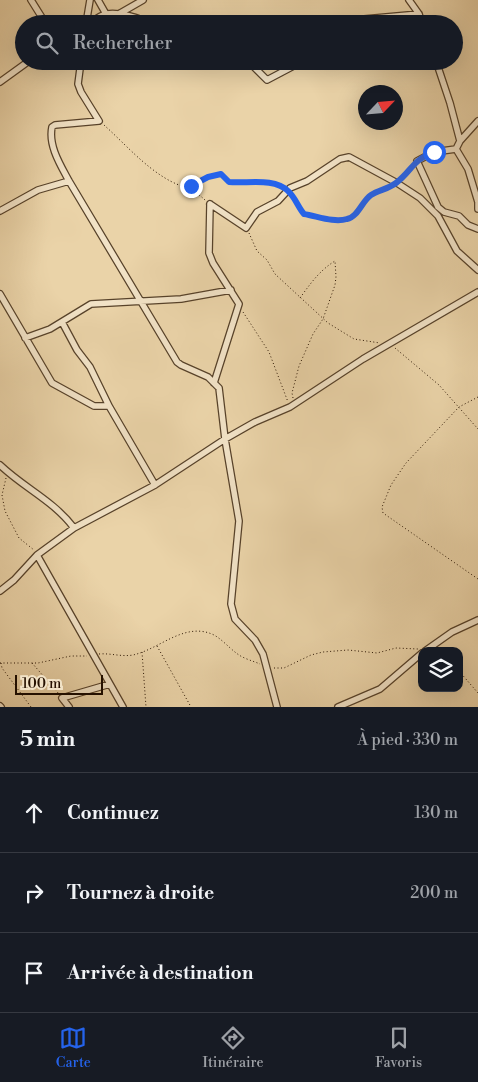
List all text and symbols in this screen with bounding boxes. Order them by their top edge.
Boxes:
search box [15,15,463,70]
icon: search [33,29,61,57]
text: Rechercher [73,31,172,55]
north arrow [358,85,403,130]
route start [423,141,446,164]
route end [180,175,203,198]
map controls [418,647,463,692]
button: layers [418,647,463,692]
scale bar [15,672,102,695]
text: 100 m [22,675,61,693]
text: 5 min [20,727,75,753]
text: À pied · 330 m [357,730,458,750]
icon: ahead [20,799,48,827]
text: Continuez [67,801,159,825]
text: 130 m [414,803,458,823]
icon: right [20,879,48,907]
text: Tournez à droite [67,881,214,905]
text: 200 m [410,883,458,903]
icon: arrive [20,959,48,987]
text: Arrivée à destination [67,961,253,985]
tab: Carte [56,1024,91,1072]
tab: Itinéraire [203,1024,264,1072]
tab: Favoris [375,1024,422,1072]

